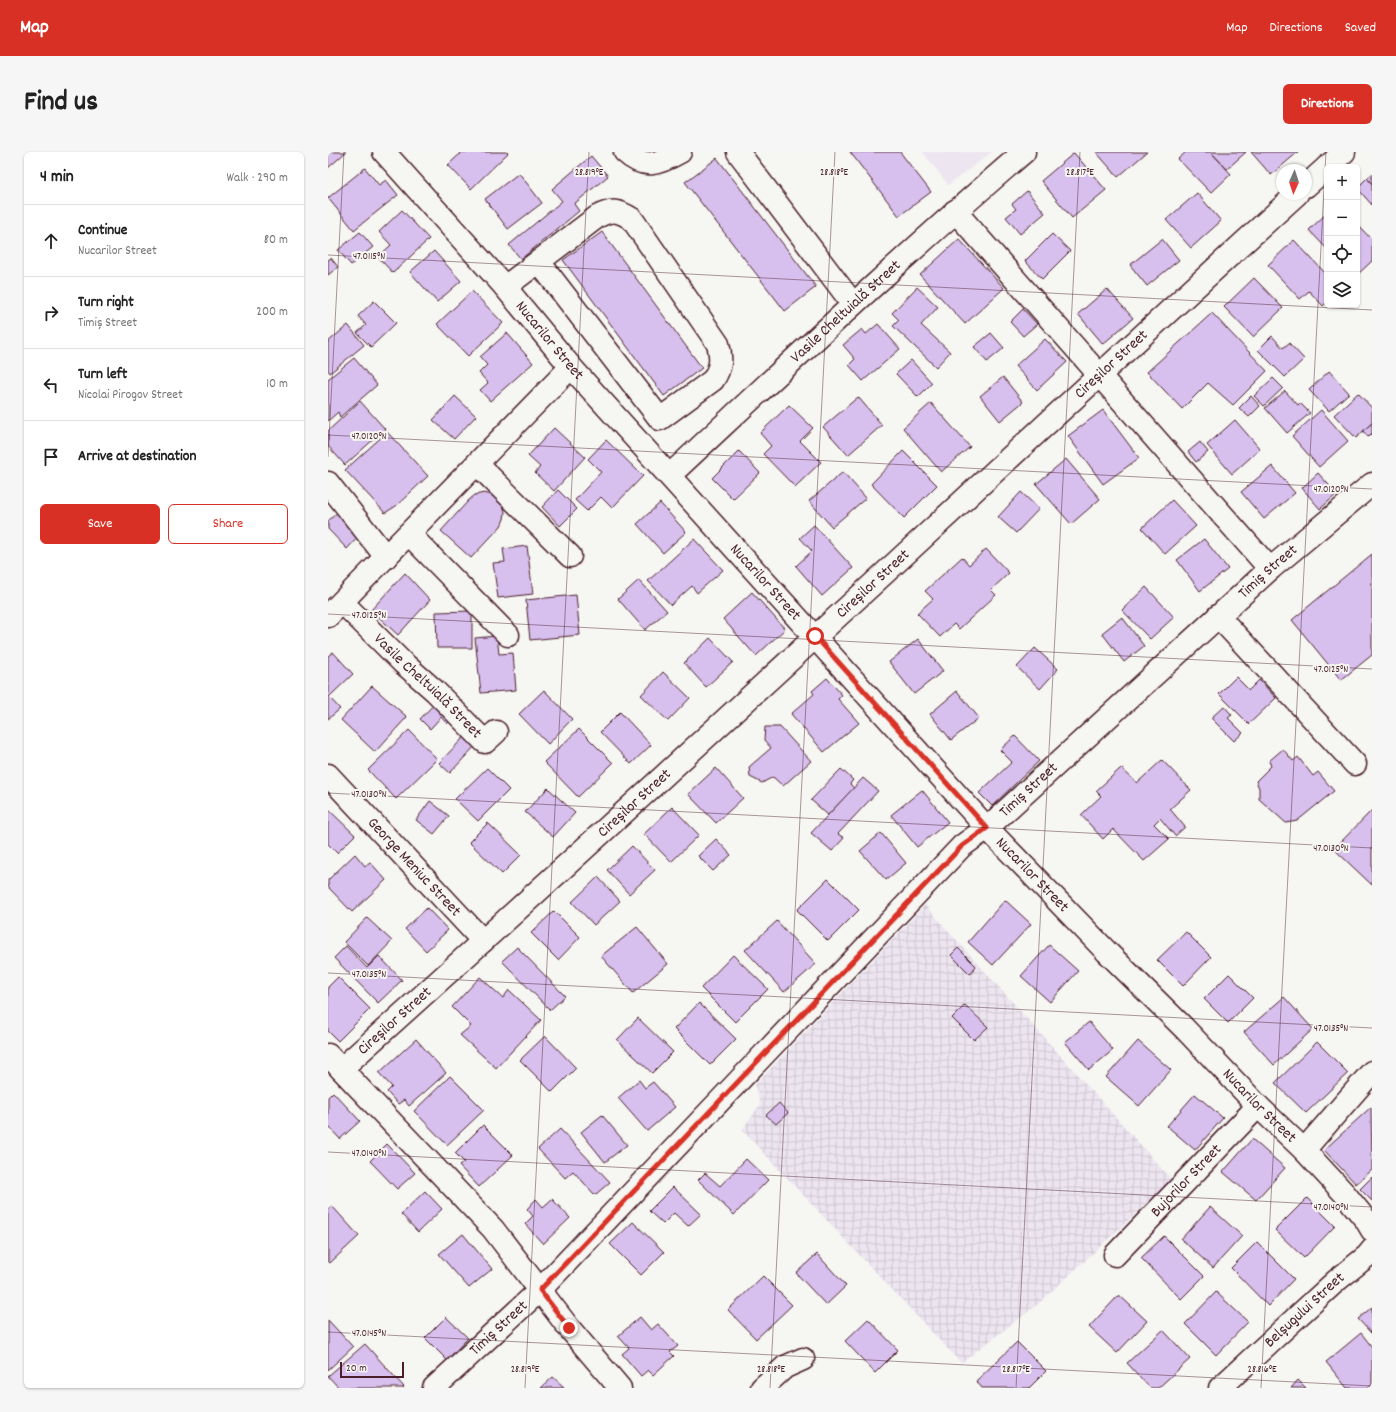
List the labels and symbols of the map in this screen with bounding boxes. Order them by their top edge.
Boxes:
north arrow [1276,164,1312,200]
text: 28.819°E [575,166,604,180]
text: 28.818°E [820,166,848,180]
text: 28.817°E [1066,166,1094,180]
text: 47.0115°N [353,250,385,264]
street label: Vasile Cheltuială Street [785,255,906,369]
street label: Nucarilor Street [510,296,589,386]
street label: Cireșilor Street [1069,324,1153,404]
text: 47.0120°N [351,430,387,444]
text: 47.0120°N [1313,483,1349,497]
street label: Nucarilor Street [724,539,806,626]
street label: Timiș Street [1233,539,1303,604]
street label: Cireșilor Street [831,544,915,624]
text: 47.0125°N [352,609,386,623]
route start [806,627,824,645]
street label: Vasile Cheltuială Street [368,628,487,744]
text: 47.0125°N [1314,663,1348,677]
street label: Timiș Street [994,757,1063,823]
street label: Cireșilor Street [592,763,677,843]
text: 47.0130°N [351,788,387,802]
street label: George Meniuc Street [362,812,466,922]
street label: Nucarilor Street [990,832,1074,918]
text: 47.0130°N [1313,842,1349,856]
text: 47.0135°N [352,968,386,982]
street label: Cireșilor Street [352,981,437,1061]
text: 47.0135°N [1314,1022,1348,1036]
street label: Nucarilor Street [1217,1063,1302,1148]
street label: Bujorilor Street [1145,1139,1227,1223]
text: 47.0140°N [351,1147,387,1161]
text: 47.0140°N [1313,1201,1349,1215]
street label: Belșugului Street [1259,1267,1350,1353]
street label: Timiș Street [464,1295,533,1361]
route end [560,1319,578,1337]
text: 47.0145°N [352,1327,386,1341]
scale bar [340,1360,404,1379]
text: 28.819°E [511,1363,540,1377]
text: 28.818°E [757,1363,785,1377]
text: 28.817°E [1002,1363,1030,1377]
text: 28.816°E [1248,1363,1277,1377]

